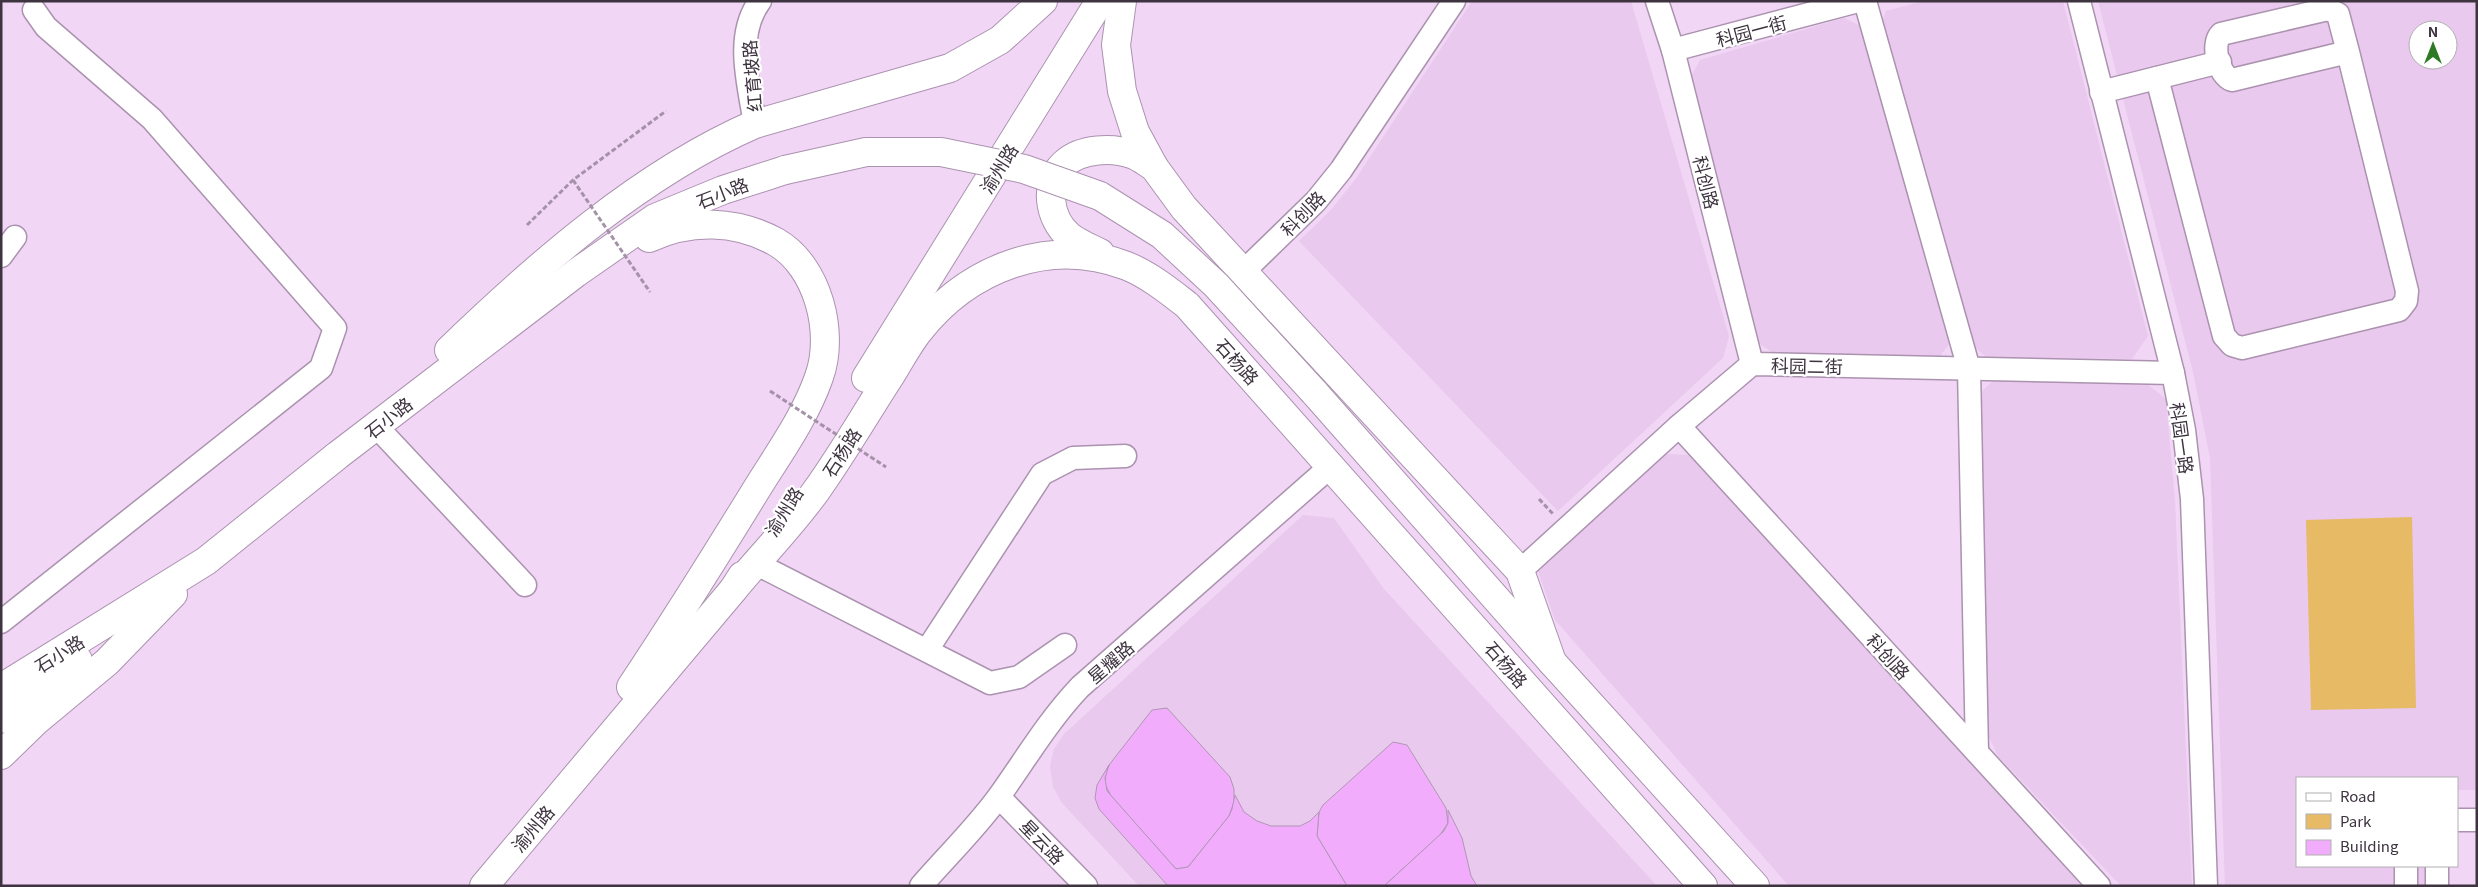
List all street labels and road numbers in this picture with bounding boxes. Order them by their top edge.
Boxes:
street label: 科园一街 [1713,8,1789,52]
street label: 红育坡路 [735,39,767,113]
street label: 渝州路 [973,138,1023,198]
street label: 科创路 [1688,153,1726,211]
street label: 石小路 [692,170,752,214]
street label: 科创路 [1274,185,1330,241]
street label: 石杨路 [1210,332,1266,390]
street label: 科园二街 [1771,351,1843,379]
street label: 石小路 [359,390,417,444]
street label: 科园一路 [2165,401,2201,475]
street label: 石杨路 [815,422,867,482]
street label: 渝州路 [758,481,808,541]
street label: 科创路 [1861,627,1917,685]
street label: 石小路 [29,628,89,678]
street label: 星耀路 [1081,633,1139,689]
street label: 石杨路 [1479,635,1535,693]
street label: 渝州路 [505,799,559,857]
street label: 星云路 [1015,813,1071,869]

